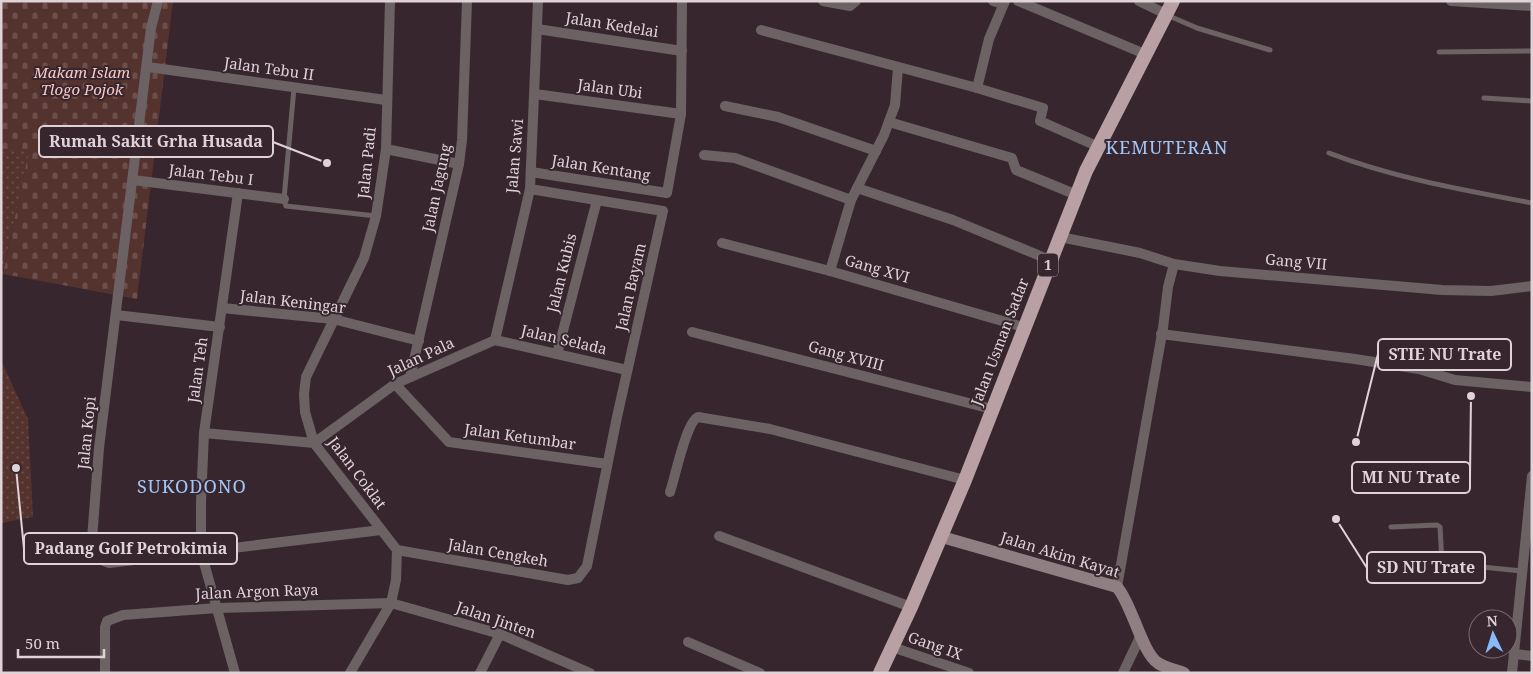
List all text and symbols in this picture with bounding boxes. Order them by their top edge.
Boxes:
street label: Jalan Kedelai [563,7,660,41]
street label: Jalan Tebu II [222,52,315,84]
park label: Makam Islam Tlogo Pojok [33,62,131,99]
street label: Jalan Ubi [575,73,644,102]
street label: Jalan Sawi [501,118,527,195]
callout: Rumah Sakit Grha Husada [39,126,273,157]
street label: Jalan Padi [352,126,380,201]
text: Rumah Sakit Grha Husada [49,130,263,152]
district label: KEMUTERAN [1105,135,1229,159]
street label: Jalan Jagung [417,142,455,235]
street label: Jalan Kentang [549,149,652,185]
street label: Jalan Tebu I [167,159,255,189]
street label: Jalan Kubis [541,231,581,315]
street label: Jalan Bayam [610,241,650,334]
street label: Gang VII [1264,248,1328,274]
street label: Gang XVI [843,249,912,287]
road number: 1 [1038,254,1058,276]
street label: Jalan Usman Sadar [965,275,1033,409]
street label: Jalan Keningar [238,284,347,317]
street label: Jalan Selada [518,319,609,359]
street label: Jalan Pala [383,332,457,381]
street label: Jalan Teh [182,335,212,405]
street label: Gang XVIII [806,335,886,375]
callout: STIE NU Trate [1378,339,1511,370]
text: STIE NU Trate [1389,343,1501,365]
street label: Jalan Kopi [72,395,100,471]
street label: Jalan Ketumbar [462,418,577,454]
street label: Jalan Coklat [323,431,392,513]
callout: MI NU Trate [1352,462,1470,493]
text: MI NU Trate [1362,466,1460,488]
district label: SUKODONO [137,474,247,498]
street label: Jalan Akim Kayat [997,526,1122,582]
callout: Padang Golf Petrokimia [24,533,237,564]
street label: Jalan Cengkeh [445,533,550,571]
text: Padang Golf Petrokimia [35,537,228,559]
callout: SD NU Trate [1367,552,1485,583]
text: SD NU Trate [1377,556,1475,578]
street label: Jalan Argon Raya [194,579,319,603]
street label: Jalan Jinten [453,596,539,642]
north arrow [1468,609,1518,659]
text: N [1486,611,1498,630]
scale bar [18,626,104,658]
street label: Gang IX [905,626,965,664]
text: 50 m [25,633,60,653]

